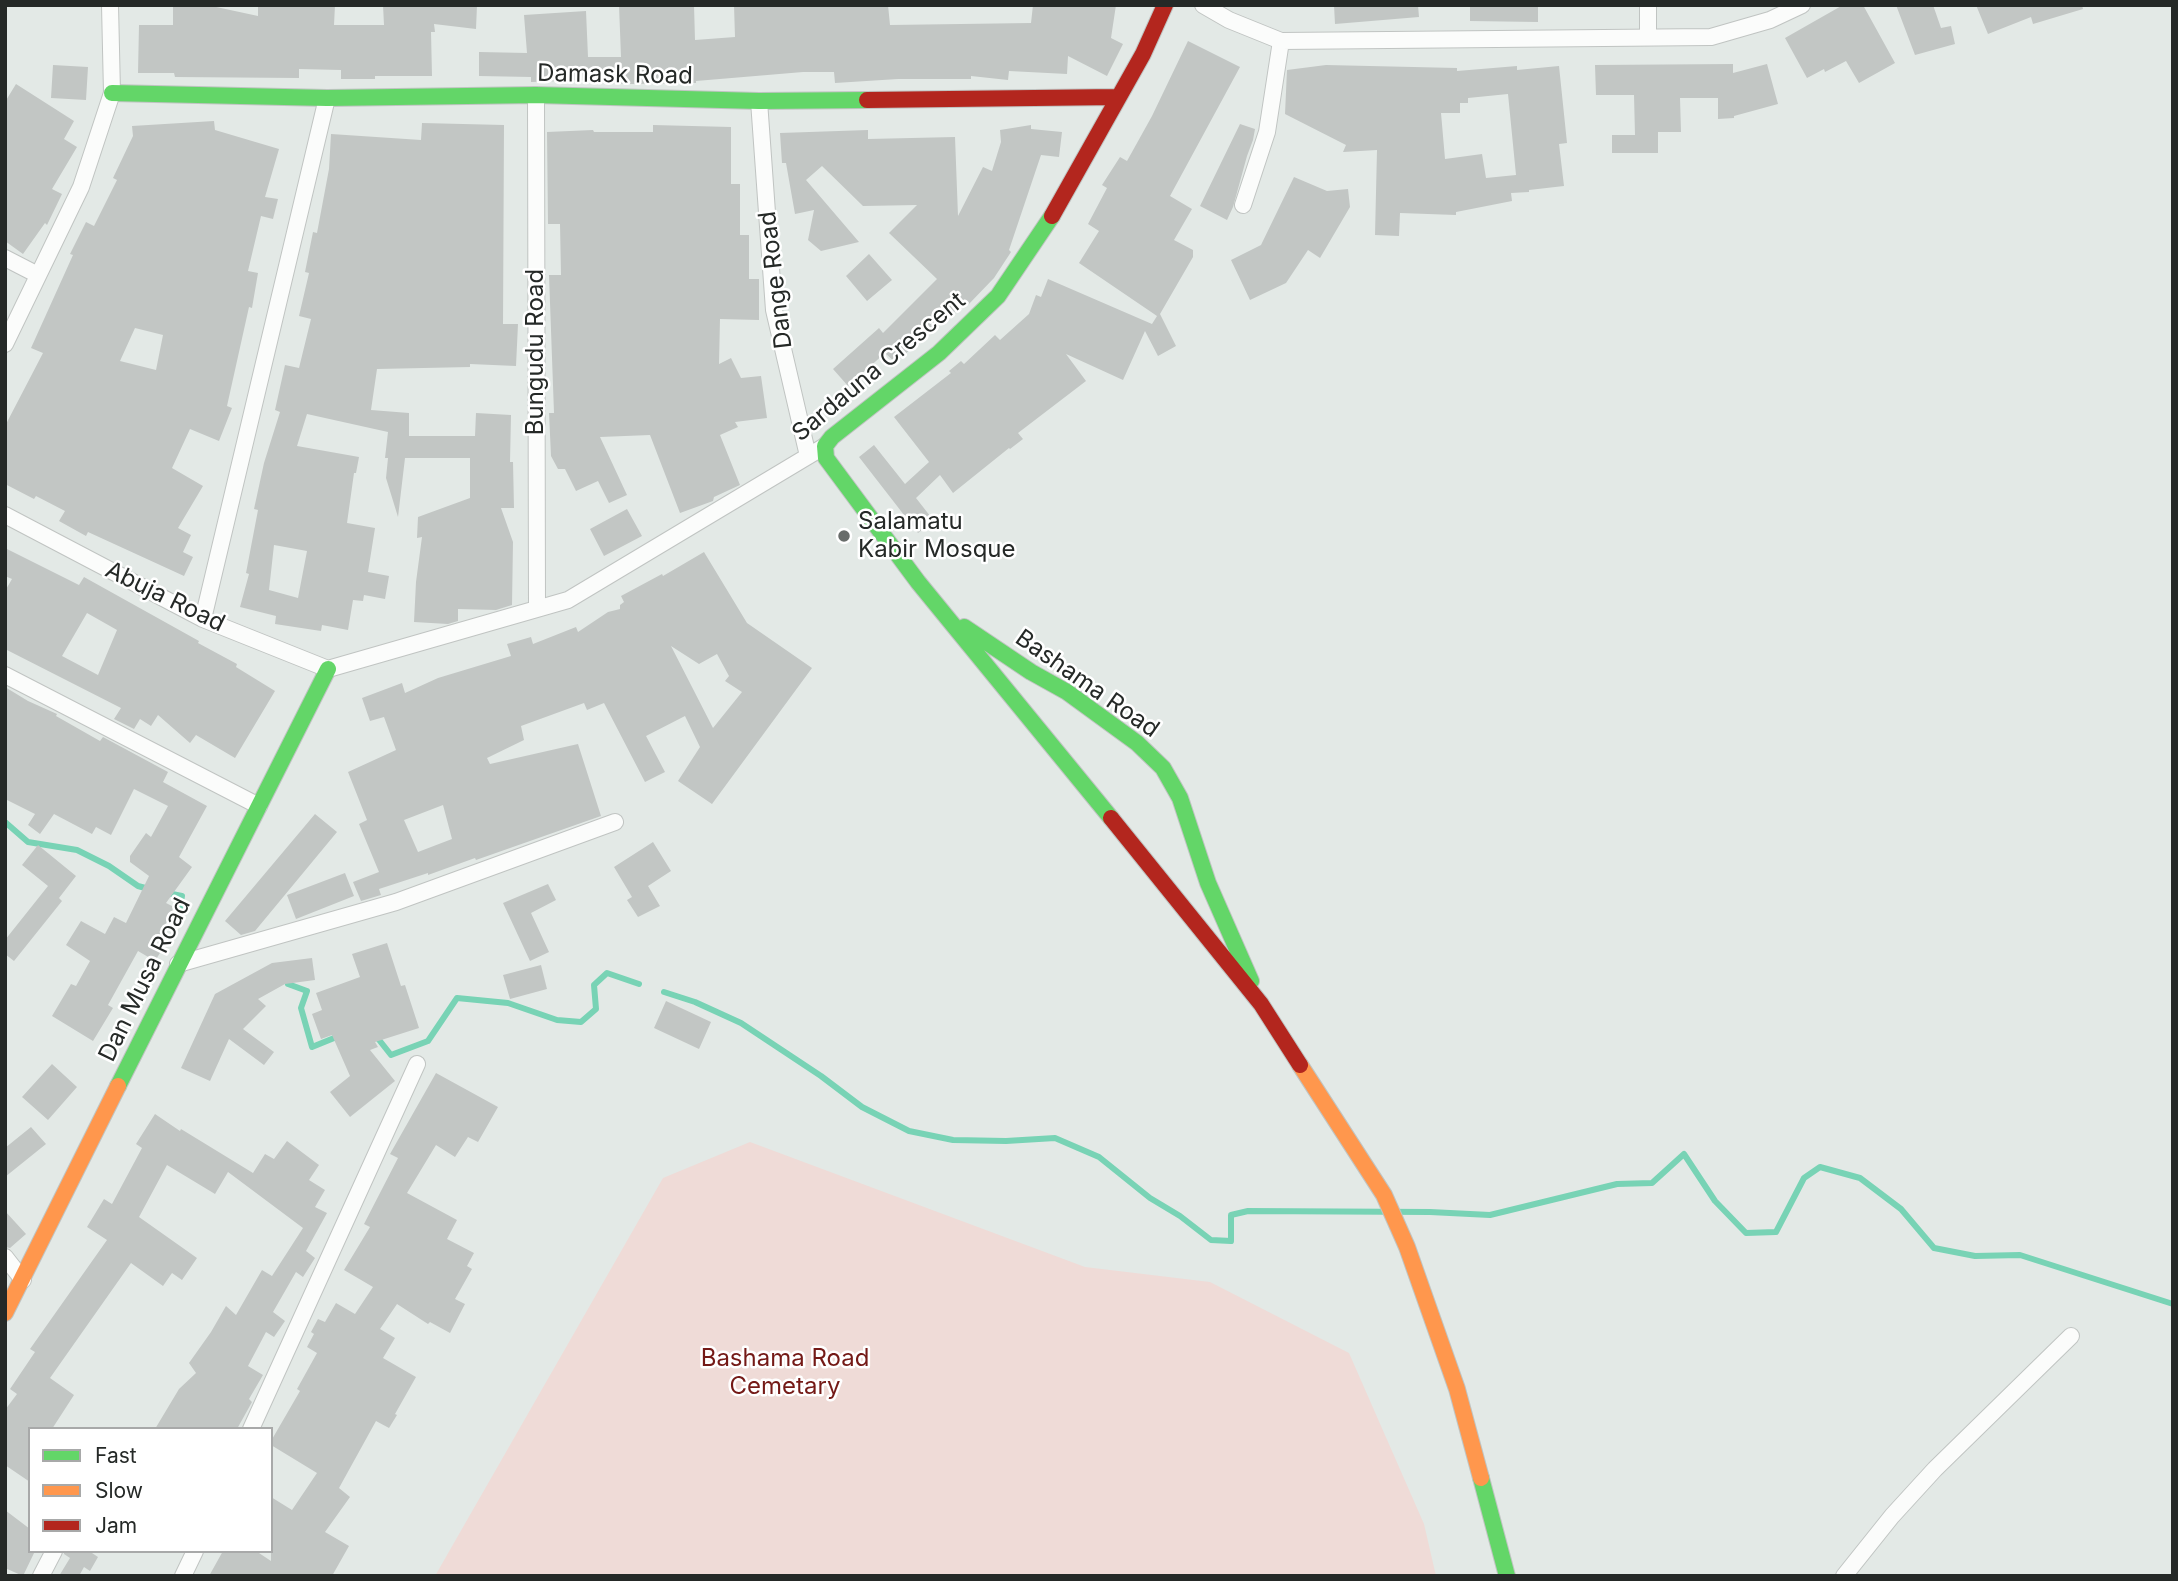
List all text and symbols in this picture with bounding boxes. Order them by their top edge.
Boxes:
street label: Damask Road [537,59,693,91]
street label: Dange Road [753,210,799,350]
street label: Bungudu Road [522,269,550,435]
street label: Sardauna Crescent [787,286,971,448]
place label: Salamatu Kabir Mosque [858,508,1016,564]
marker: Salamatu Kabir Mosque [836,528,852,544]
street label: Abuja Road [101,556,229,638]
street label: Bashama Road [1010,624,1164,744]
street label: Dan Musa Road [93,894,197,1066]
park label: Bashama Road Cemetary [701,1345,869,1401]
legend [28,1427,273,1553]
text: Fast [95,1443,137,1468]
text: Slow [95,1478,143,1503]
text: Jam [95,1513,137,1538]

